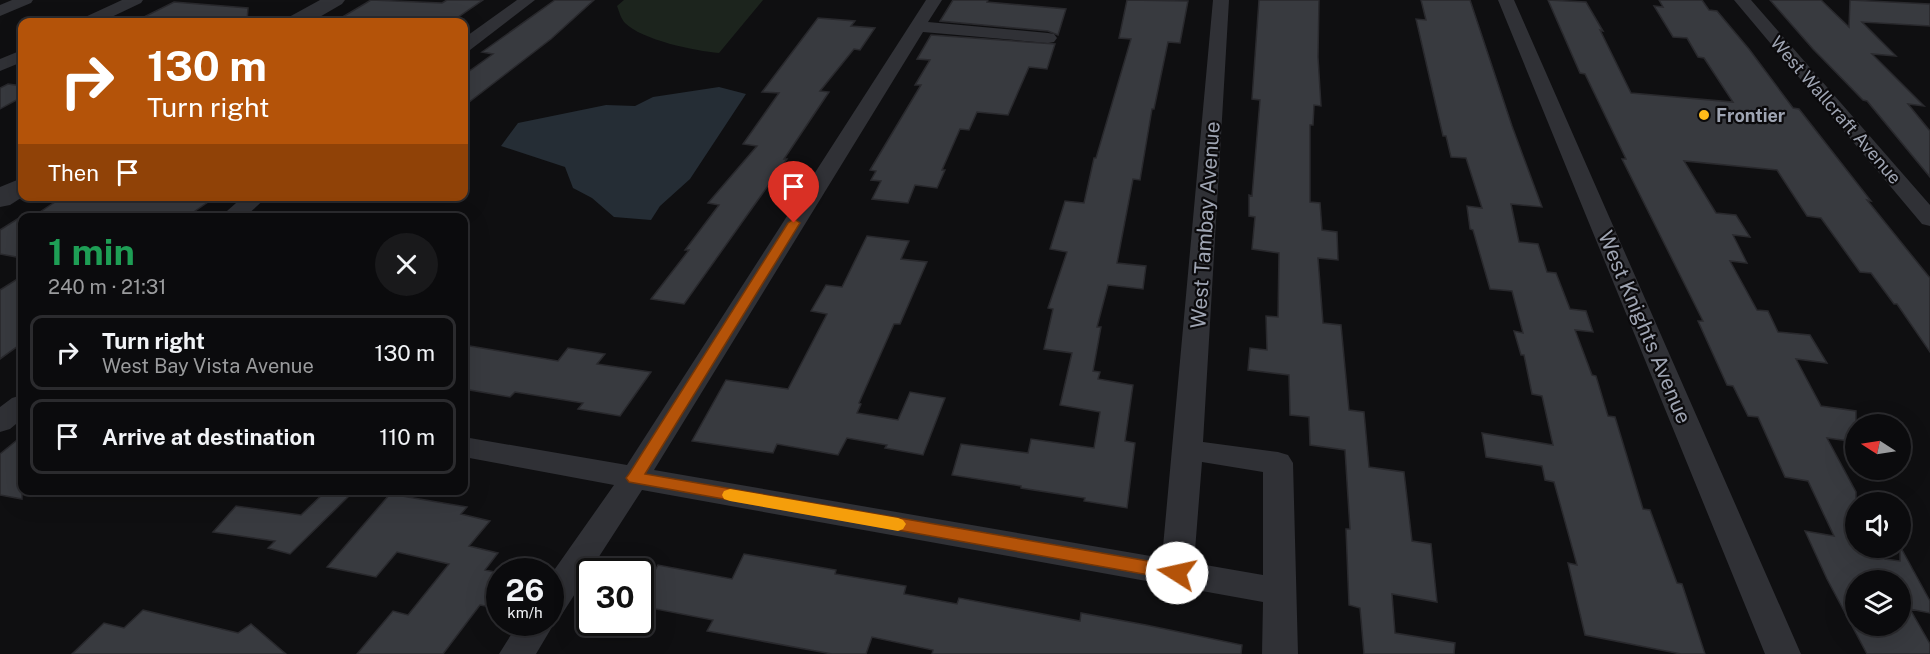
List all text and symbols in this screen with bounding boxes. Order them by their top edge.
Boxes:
street label: West Wallcraft Avenue [1766,32,1906,188]
text: 130 m [147,41,267,90]
icon: right [48,42,126,120]
text: Turn right [147,91,270,123]
place label: Frontier [1716,105,1786,126]
marker: Frontier [1697,108,1711,122]
street label: West Tambay Avenue [1185,121,1225,329]
icon: arrive [111,156,144,189]
text: Then [48,160,99,186]
pin [768,161,819,223]
icon: arrive [777,170,810,203]
street label: West Knights Avenue [1593,227,1697,427]
text: 1 min [48,231,135,273]
button: close [375,233,438,296]
text: 240 m · 21:31 [48,275,166,299]
text: Turn right [102,328,205,354]
icon: right [51,336,84,369]
text: 130 m [374,340,435,366]
text: West Bay Vista Avenue [102,354,314,378]
north arrow [1845,414,1911,480]
map controls [1845,414,1911,636]
icon: arrive [51,420,84,453]
text: Arrive at destination [102,424,315,450]
text: 110 m [379,424,435,450]
button: sound [1845,492,1911,558]
position arrow [1145,541,1209,605]
speed limit sign: 30 [576,558,654,636]
button: layers [1845,570,1911,636]
text: 26 [506,572,544,608]
text: km/h [507,604,543,621]

